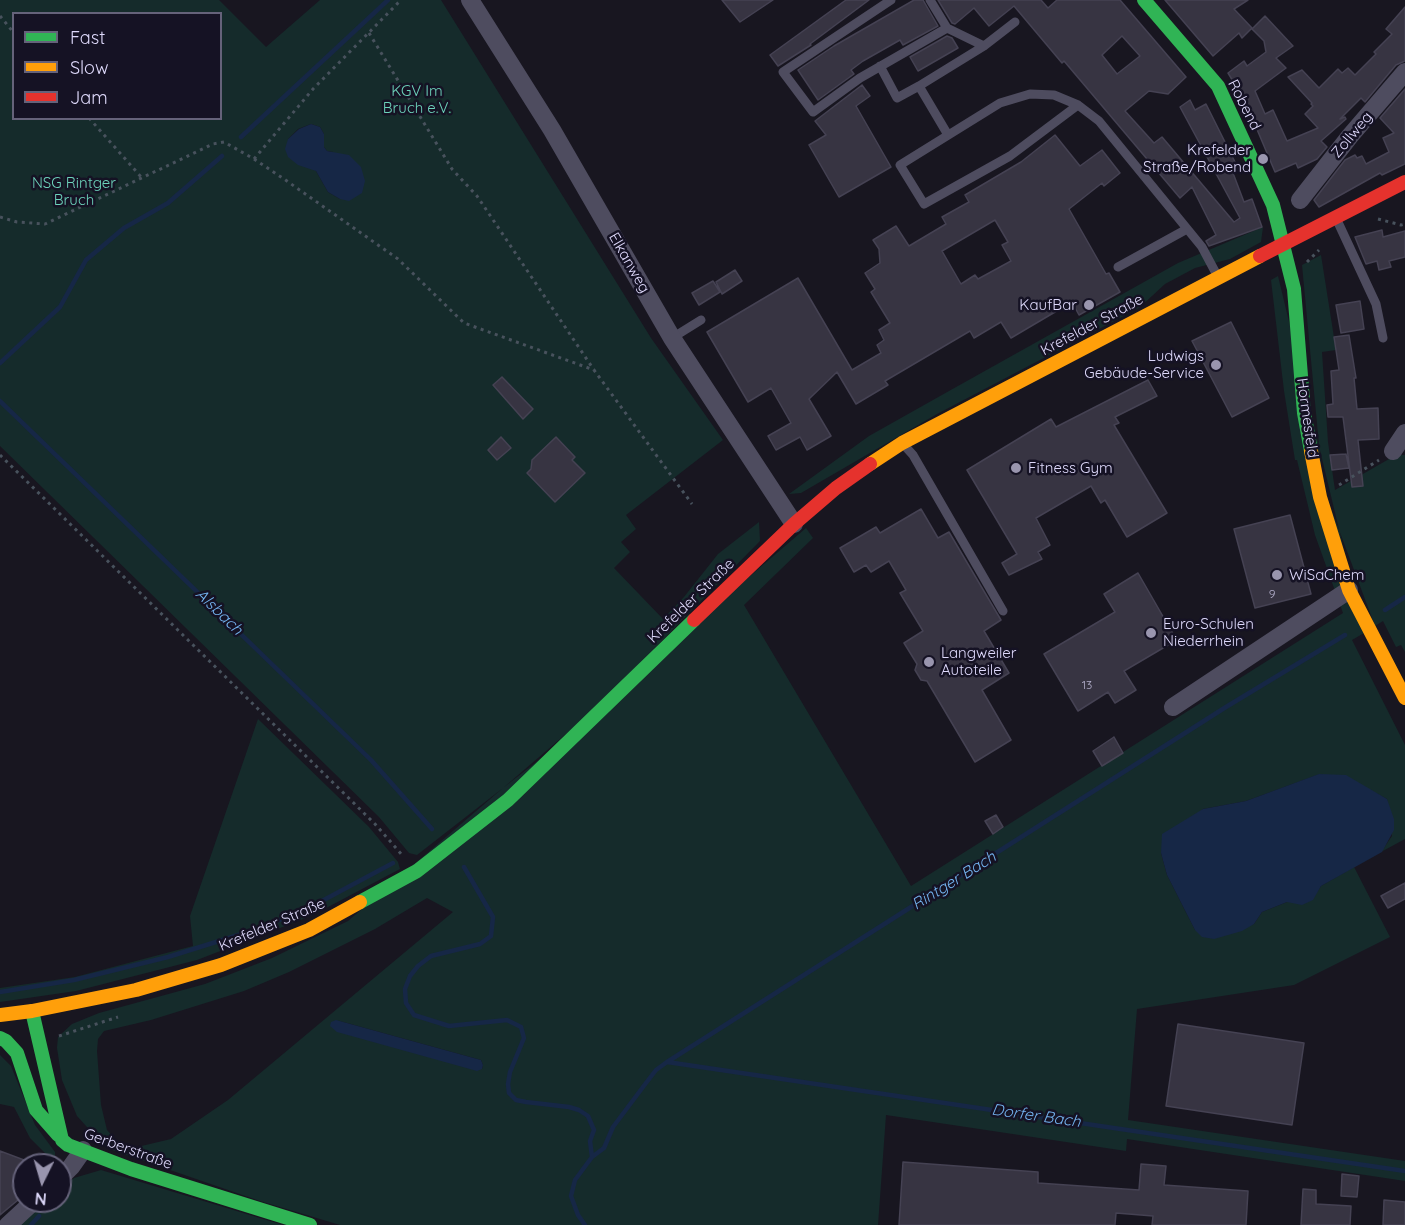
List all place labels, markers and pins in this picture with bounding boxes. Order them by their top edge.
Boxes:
place label: Krefelder Straße/Robend [1143,141,1251,176]
marker: Krefelder Straße/Robend [1256,152,1270,166]
place label: KaufBar [1019,296,1077,314]
marker: KaufBar [1082,298,1096,312]
place label: Ludwigs Gebäude-Service [1084,347,1204,382]
marker: Ludwigs Gebäude-Service [1209,358,1223,372]
place label: Fitness Gym [1028,459,1113,477]
marker: Fitness Gym [1009,461,1023,475]
place label: WiSaChem [1289,566,1364,584]
marker: WiSaChem [1270,568,1284,582]
place label: Euro-Schulen Niederrhein [1163,615,1254,650]
marker: Euro-Schulen Niederrhein [1144,626,1158,640]
place label: Langweiler Autoteile [941,644,1017,679]
marker: Langweiler Autoteile [922,655,936,669]

